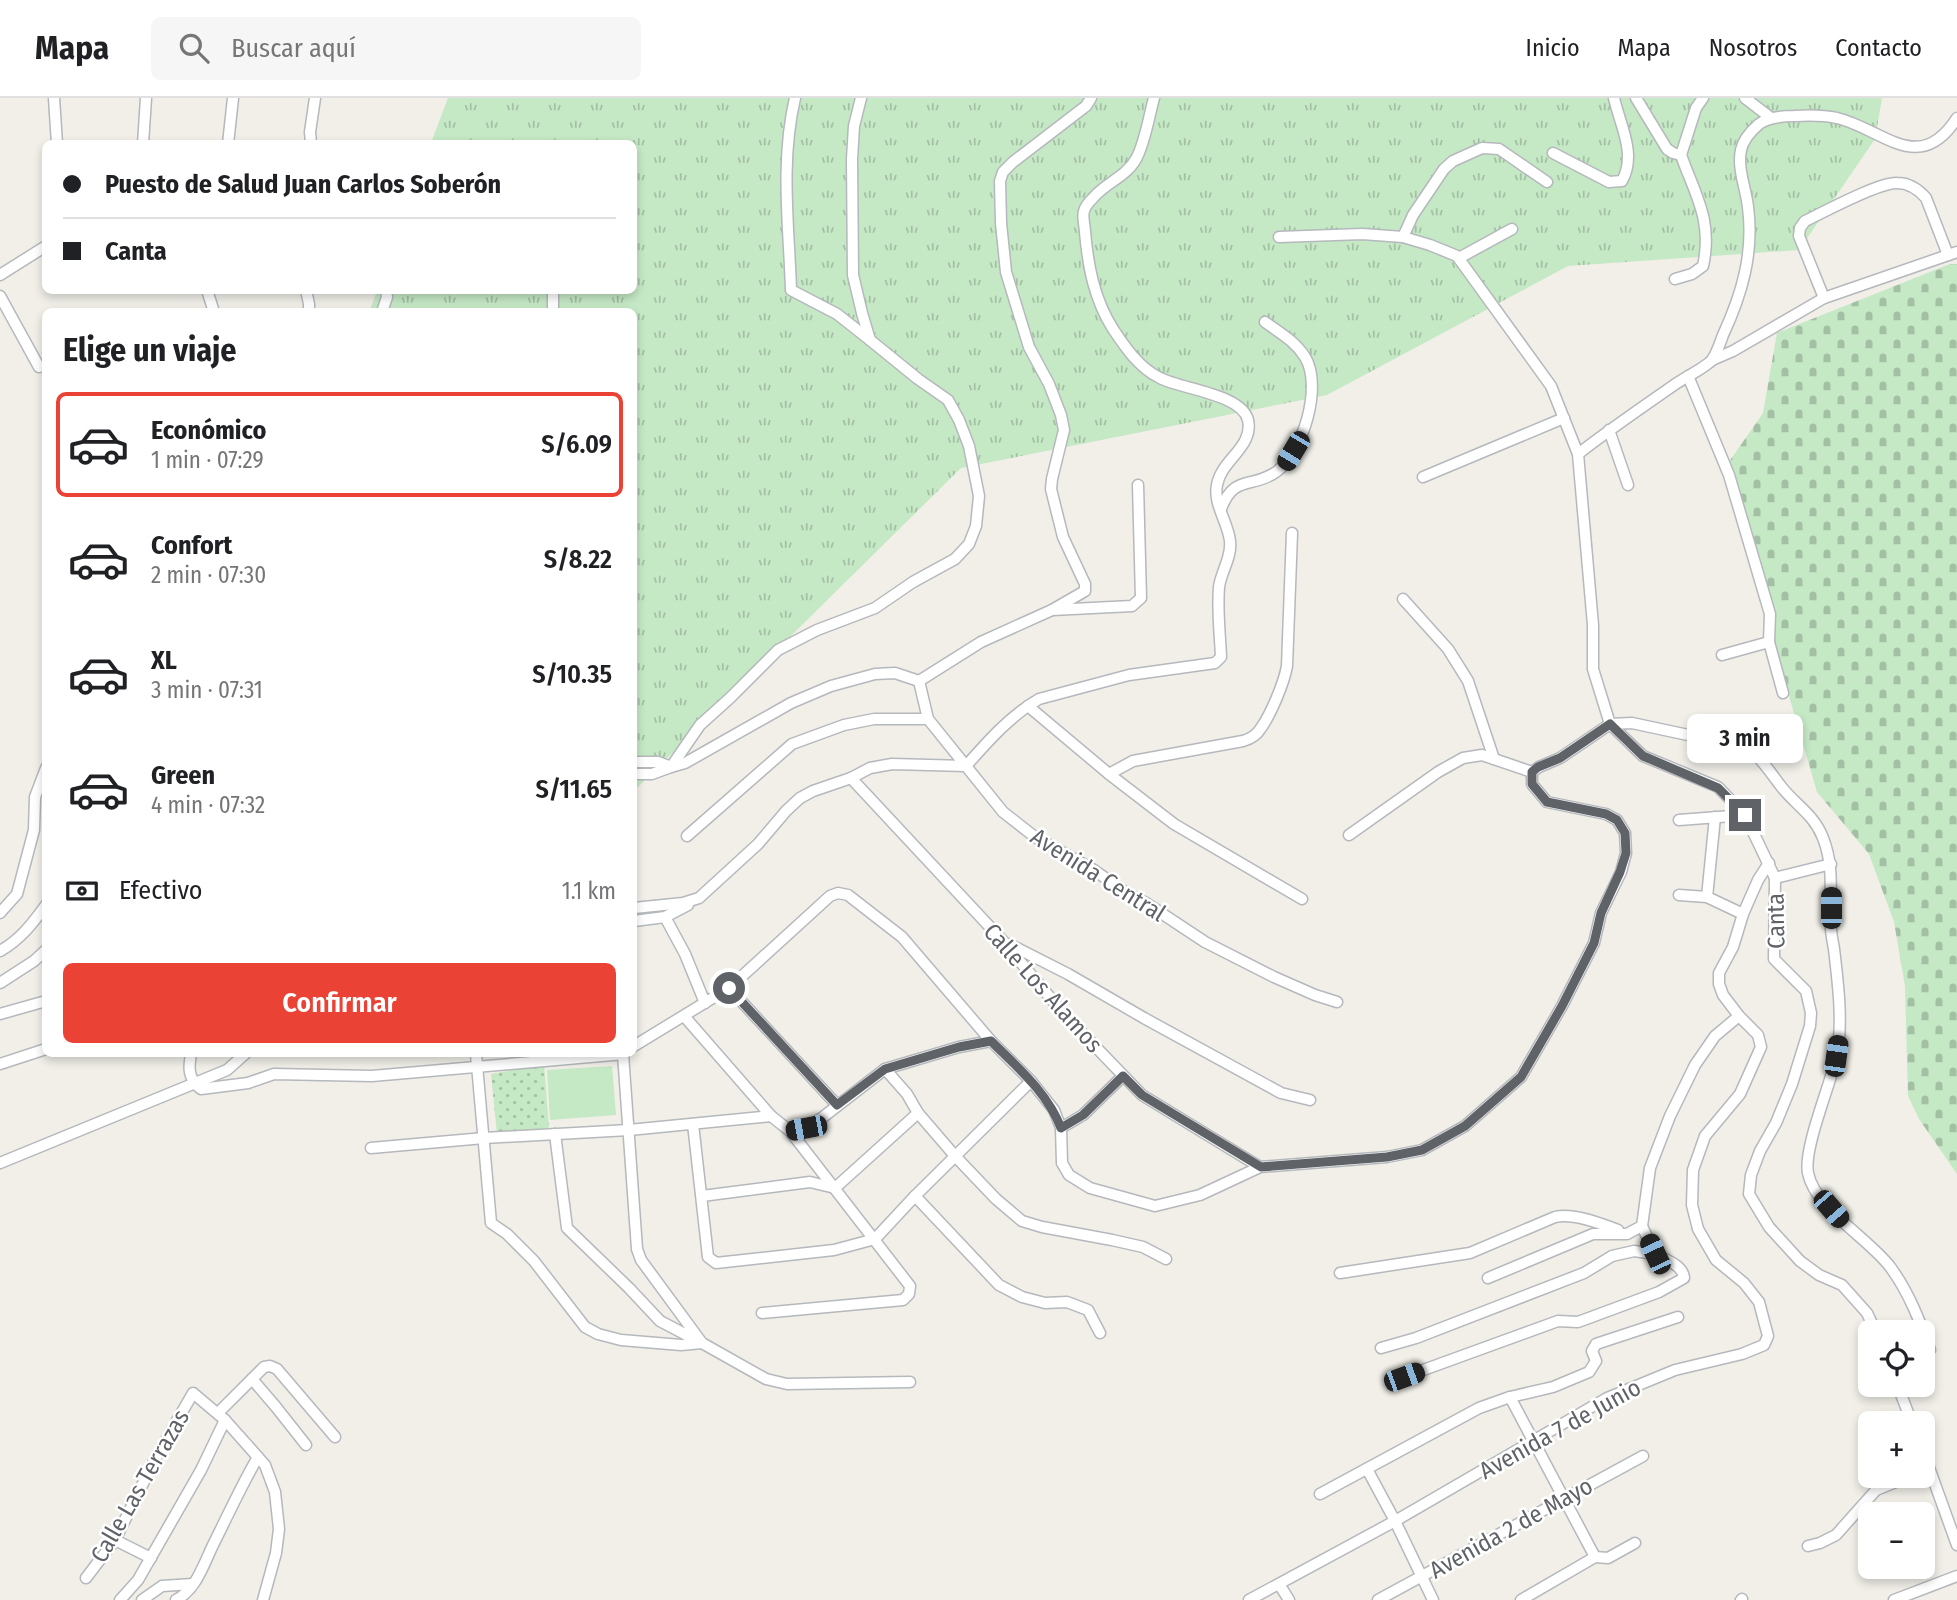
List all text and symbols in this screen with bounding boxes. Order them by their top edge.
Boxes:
search box [151,17,641,80]
text: Mapa [35,28,109,68]
icon: search [175,29,213,67]
text: Buscar aquí [231,33,356,64]
text: Inicio [1526,34,1580,62]
text: Mapa [1618,34,1671,62]
text: Nosotros [1709,34,1797,62]
text: Contacto [1835,34,1922,62]
text: Puesto de Salud Juan Carlos Soberón [105,169,501,200]
text: Canta [105,236,167,267]
text: Elige un viaje [63,331,236,369]
icon: car [67,413,130,476]
text: Económico [151,415,266,446]
car [1274,428,1313,474]
text: S/6.09 [541,429,612,460]
text: 1 min · 07:29 [151,446,264,474]
icon: car [67,528,130,591]
text: Confort [151,530,232,561]
text: S/8.22 [544,544,612,575]
text: 2 min · 07:30 [151,561,266,589]
icon: car [67,643,130,706]
text: XL [151,645,177,676]
text: S/10.35 [532,659,612,690]
text: 3 min · 07:31 [151,676,263,704]
callout: 3 min [1687,714,1803,762]
text: 3 min [1719,724,1771,752]
icon: car [67,758,130,821]
text: Green [151,760,215,791]
text: S/11.65 [535,774,612,805]
text: 4 min · 07:32 [151,791,265,819]
route end [1729,799,1761,831]
street label: Avenida Central [1025,822,1171,928]
icon: cash [63,872,101,910]
text: Efectivo [119,875,203,906]
text: 1.1 km [562,877,616,905]
car [1821,887,1842,929]
street label: Canta [1762,893,1790,949]
street label: Calle Los Alamos [978,918,1108,1058]
button: Confirmar [63,963,616,1043]
route start [713,972,745,1004]
car [1823,1034,1850,1078]
car [784,1114,829,1142]
car [1810,1186,1853,1232]
car [1637,1231,1674,1277]
map controls [1858,1320,1935,1579]
button: locate [1858,1320,1935,1397]
car [1381,1360,1428,1394]
street label: Avenida 7 de Junio [1474,1373,1646,1485]
street label: Calle Las Terrazas [85,1405,195,1567]
button: + [1858,1411,1935,1488]
street label: Avenida 2 de Mayo [1424,1472,1598,1584]
button: − [1858,1502,1935,1579]

